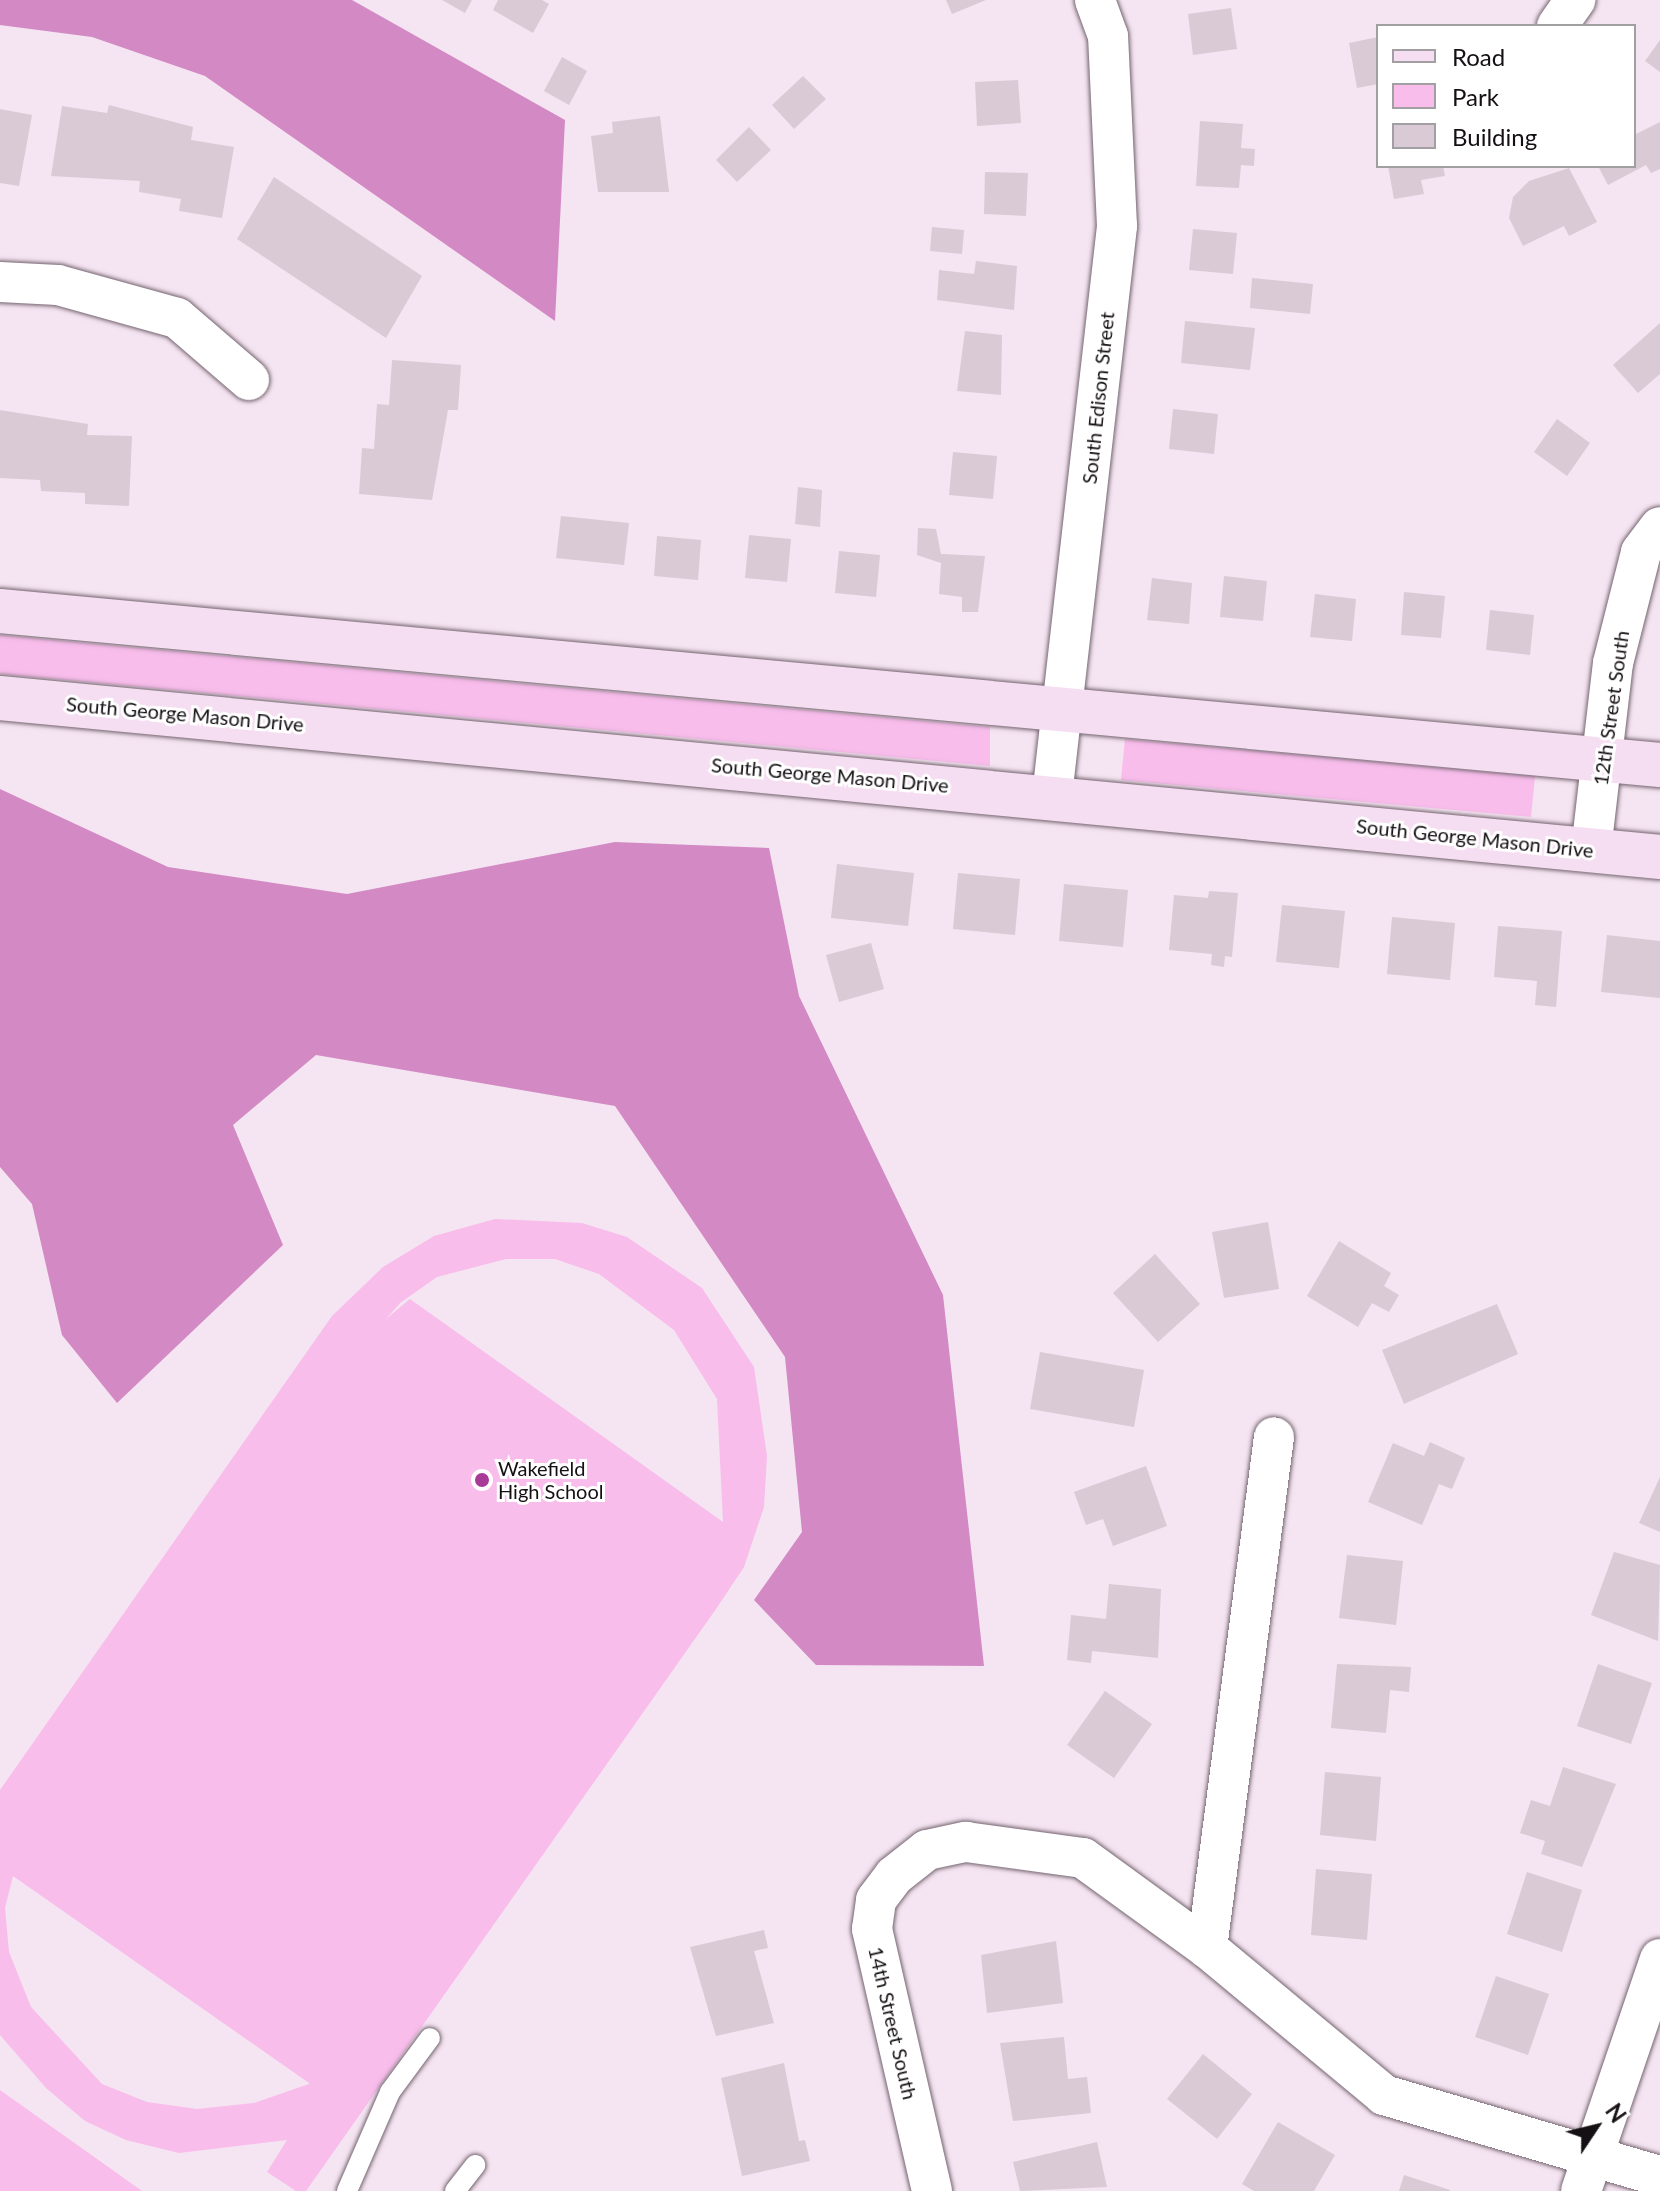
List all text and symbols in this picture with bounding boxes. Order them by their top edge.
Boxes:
legend [1376,24,1636,168]
text: Road [1452,42,1505,71]
text: Park [1452,82,1499,111]
text: Building [1452,122,1537,151]
street label: South Edison Street [1077,311,1119,485]
street label: 12th Street South [1588,629,1634,787]
street label: South George Mason Drive [65,692,305,736]
street label: South George Mason Drive [710,753,950,797]
street label: South George Mason Drive [1355,814,1595,862]
place label: Wakefield High School [498,1456,603,1503]
marker: Wakefield High School [473,1471,491,1489]
street label: 14th Street South [864,1944,922,2102]
north arrow [1556,2087,1636,2167]
text: N [1600,2098,1632,2128]

